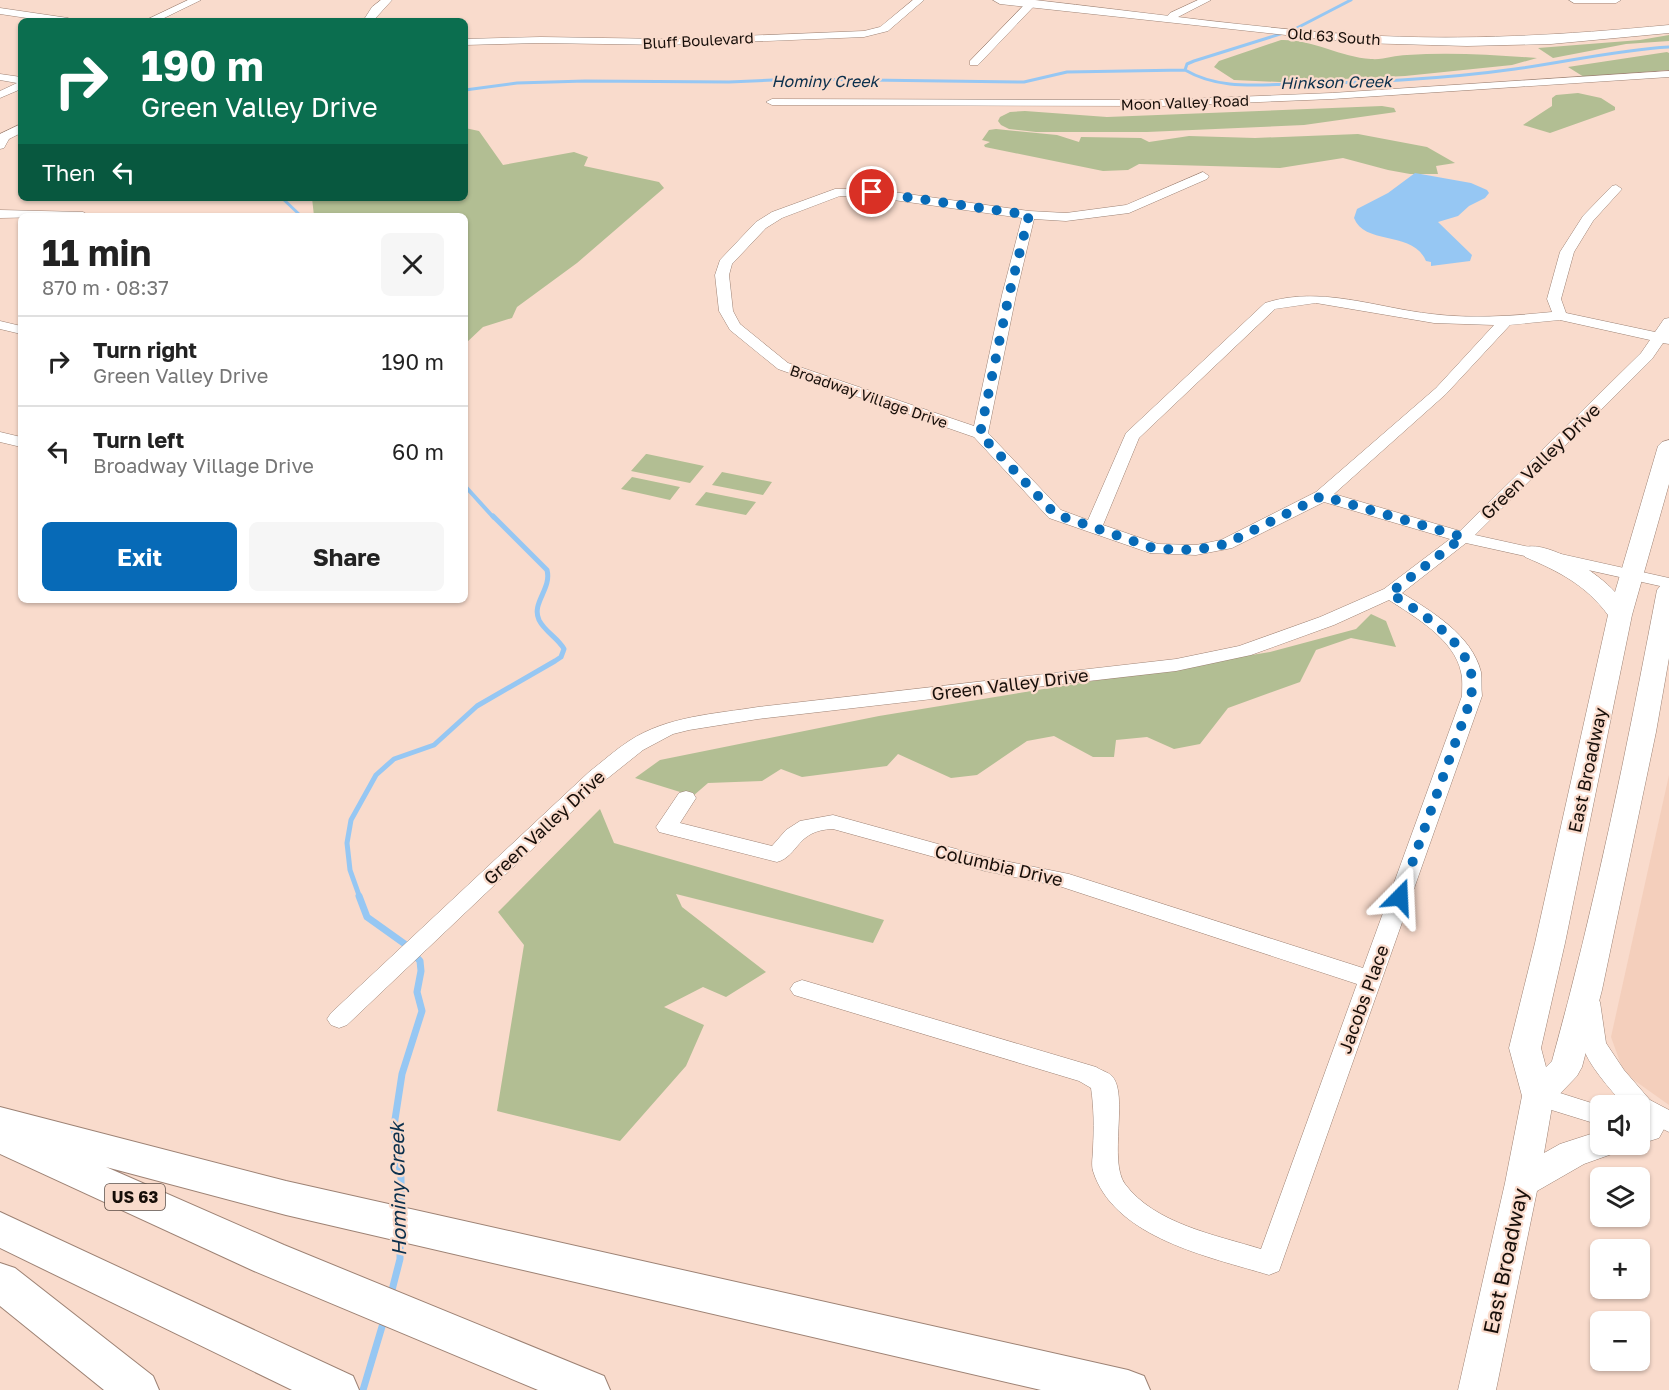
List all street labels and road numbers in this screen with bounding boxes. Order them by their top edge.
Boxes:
street label: Old 63 South [1287,24,1381,48]
street label: Bluff Boulevard [642,28,754,52]
street label: Moon Valley Road [1121,91,1249,113]
street label: Broadway Village Drive [788,361,951,432]
street label: Green Valley Drive [1476,398,1604,524]
street label: Green Valley Drive [930,663,1090,705]
street label: East Broadway [1563,705,1611,835]
street label: Green Valley Drive [479,765,609,889]
street label: Columbia Drive [933,840,1065,890]
street label: Jacobs Place [1333,942,1393,1056]
road number: US 63 [105,1184,165,1210]
street label: East Broadway [1477,1185,1533,1336]

